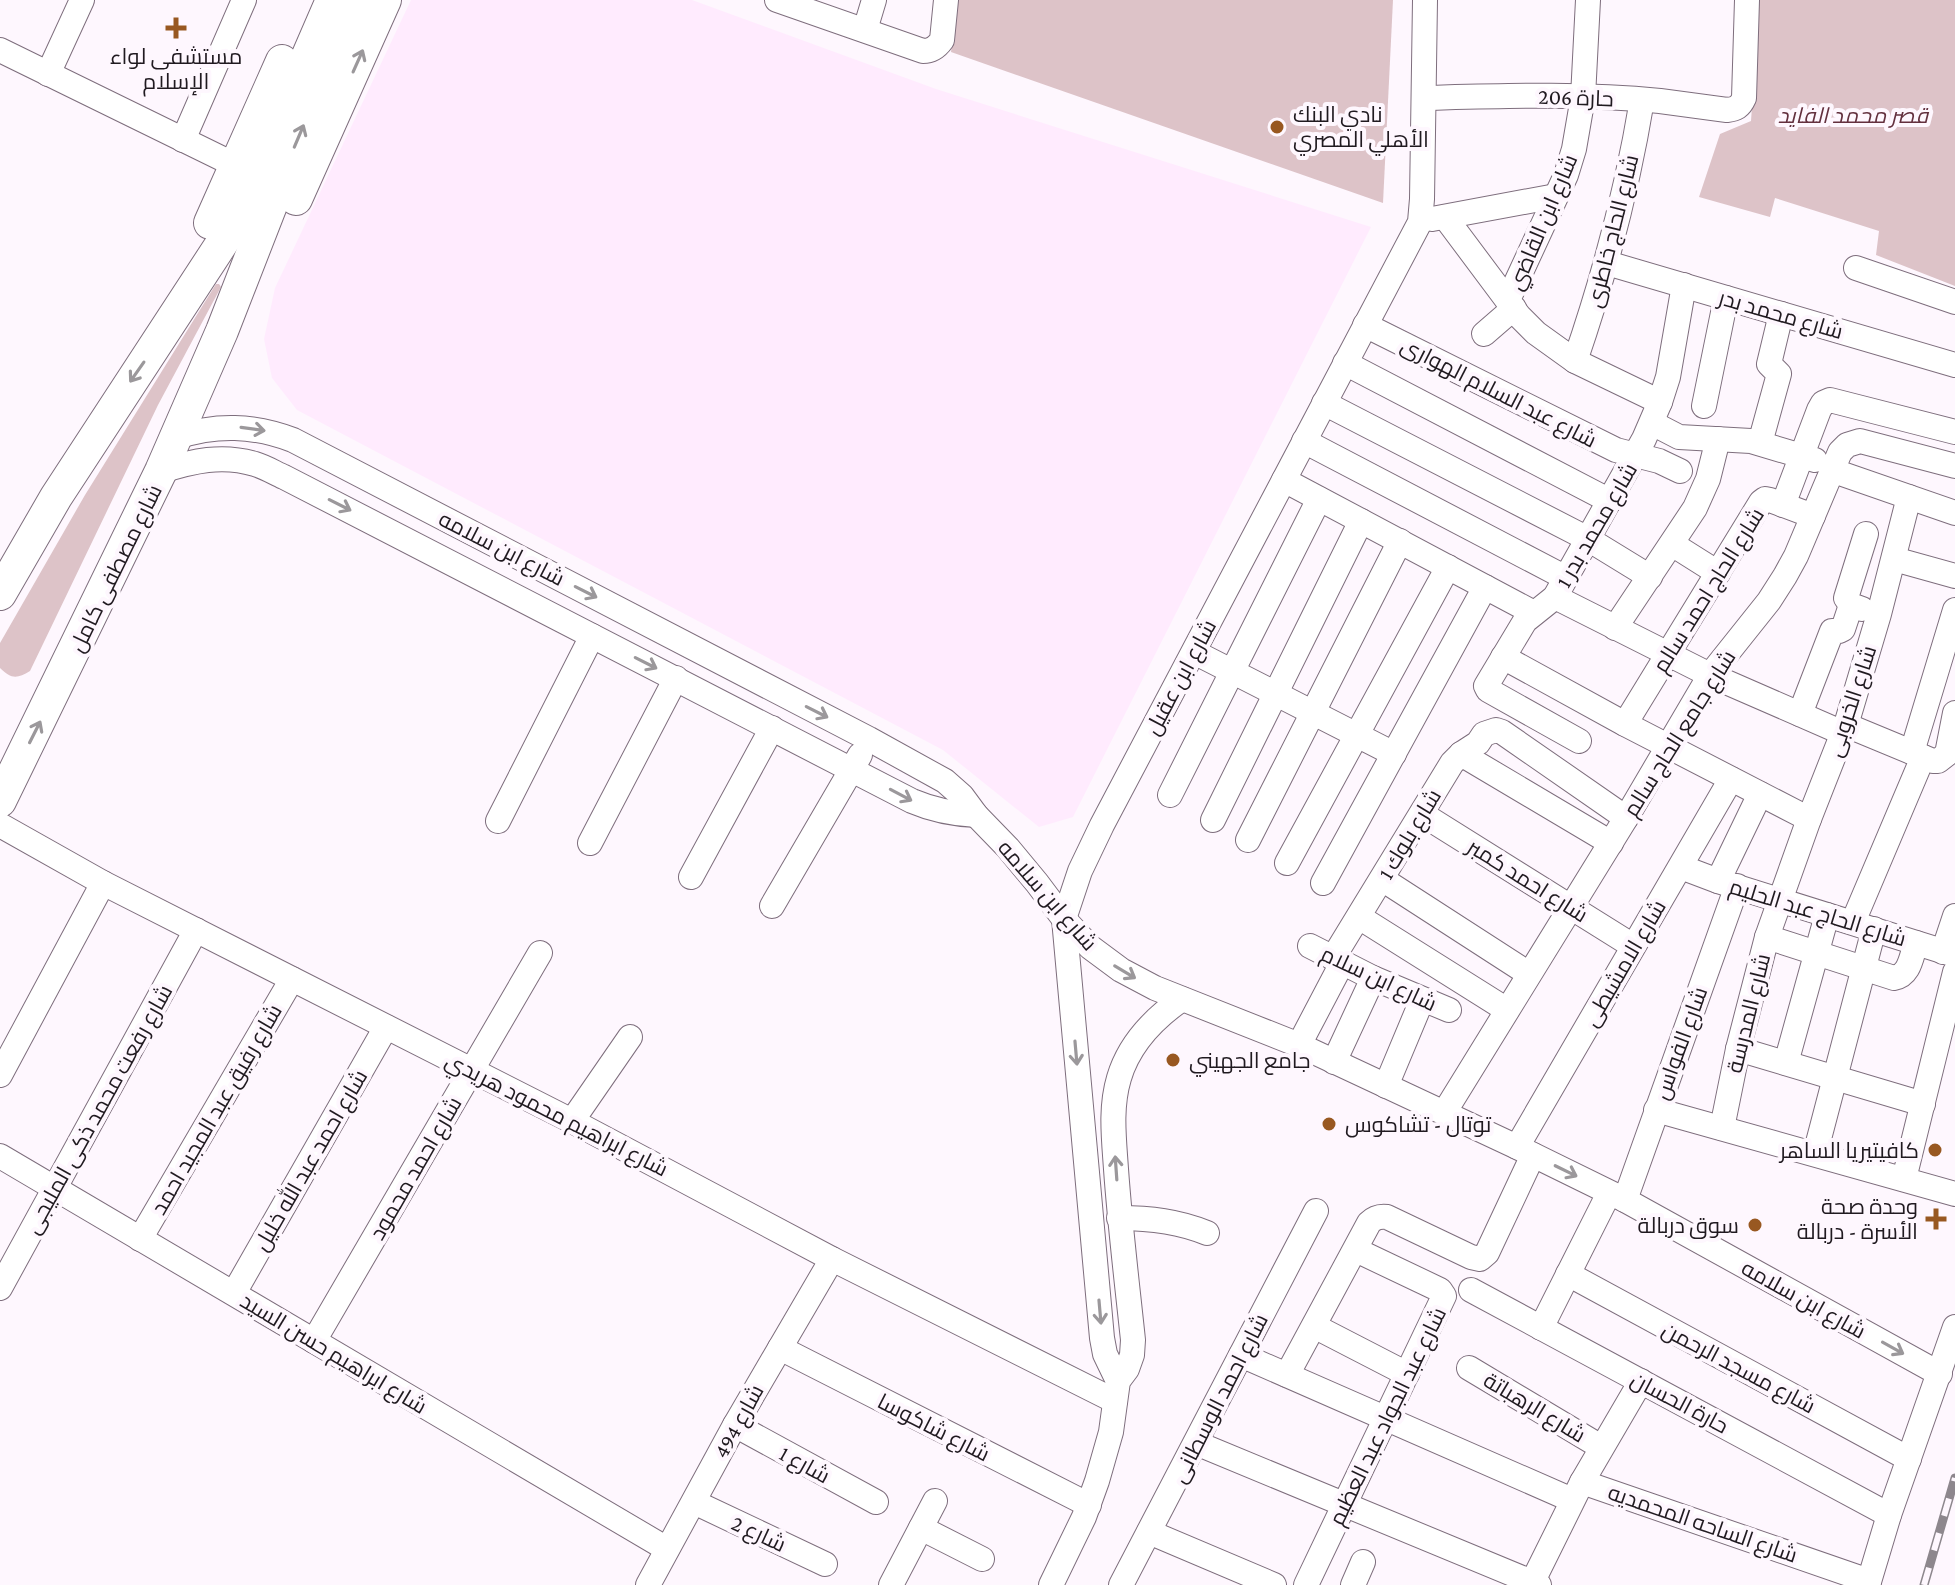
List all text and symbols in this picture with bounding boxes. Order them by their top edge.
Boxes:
marker: مستشفى لواء الإسلام [165,17,187,39]
place label: مستشفى لواء الإسلام [110,44,242,97]
one-way arrow [351,49,366,74]
street label: حارة 206 [1538,84,1614,111]
place label: نادي البنك الأهلي المصري [1293,102,1429,156]
park label: قصر محمد الفايد [1778,103,1930,128]
marker: نادي البنك الأهلي المصري [1268,118,1286,136]
one-way arrow [293,124,308,149]
street label: شارع ابن القاضي [1503,150,1586,296]
street label: شارع الحاج خاطرى [1581,152,1646,311]
street label: شارع محمد بدر [1713,284,1846,346]
street label: شارع عبد السلام الهوارى [1395,332,1601,455]
one-way arrow [129,360,145,382]
one-way arrow [240,422,265,437]
street label: شارع محمد بدر 1 [1551,458,1644,593]
street label: شارع مصطفى كامل [64,480,169,657]
one-way arrow [327,498,351,514]
street label: شارع الحاج احمد سالم [1648,503,1772,679]
street label: شارع ابن سلامه [434,506,569,593]
one-way arrow [574,585,598,601]
street label: شارع ابن عقيل [1140,615,1223,740]
street label: شارع الخروبى [1822,642,1883,761]
street label: شارع جامع الحاج سالم [1618,645,1743,823]
one-way arrow [633,656,657,671]
one-way arrow [804,704,828,720]
one-way arrow [28,720,43,744]
street label: شارع بلوك 1 [1373,785,1448,885]
one-way arrow [889,788,913,804]
street label: شارع احمد كمبر [1460,832,1593,929]
street label: شارع ابن سلامه [991,835,1102,957]
street label: شارع الحاج عبد الحليم [1725,874,1909,954]
street label: شارع الامشيطى [1578,895,1673,1032]
street label: شارع ابن سلام [1316,941,1441,1019]
street label: شارع المدرسة [1722,951,1777,1076]
one-way arrow [1113,964,1136,980]
street label: شارع رفعت محمد ذكى المليجى [19,980,179,1239]
street label: شارع الفواس [1649,983,1714,1104]
street label: شارع رفيق عبد المجيد احمد [146,1000,289,1220]
one-way arrow [1069,1039,1084,1066]
street label: شارع ابراهيم محمود هريدي [439,1047,672,1185]
place label: جامع الجهيني [1189,1048,1311,1077]
marker: جامع الجهيني [1164,1051,1182,1069]
street label: شارع احمد عبد الله خليل [247,1064,374,1256]
street label: شارع احمد محمود [364,1092,468,1245]
place label: توتال - تشاكوس [1345,1112,1491,1138]
marker: توتال - تشاكوس [1320,1115,1338,1133]
place label: كافيتيريا الساهر [1778,1138,1919,1163]
marker: كافيتيريا الساهر [1926,1141,1944,1159]
one-way arrow [1108,1155,1123,1182]
one-way arrow [1554,1165,1577,1180]
place label: وحدة صحة الأسرة - دربالة [1797,1194,1918,1244]
marker: وحدة صحة الأسرة - دربالة [1925,1208,1947,1230]
place label: سوق دربالة [1637,1213,1739,1239]
marker: سوق دربالة [1746,1216,1764,1234]
street label: شارع ابن سلامه [1736,1255,1870,1346]
street label: شارع ابراهيم حسن السيد [234,1288,431,1422]
one-way arrow [1093,1298,1108,1325]
street label: شارع عبد الجواد عبد العظيم [1324,1303,1454,1531]
street label: شارع احمد الوسطانى [1166,1309,1275,1488]
street label: شارع مسجد الرحمن [1657,1317,1820,1420]
one-way arrow [1881,1341,1905,1356]
street label: حارة الحسان [1627,1366,1733,1439]
street label: شارع الرهباتة [1478,1367,1590,1449]
street label: شارع 494 [708,1380,771,1463]
street label: شارع شاكوسا [873,1388,994,1468]
street label: شارع 1 [774,1440,834,1490]
street label: شارع الساحه المحمديه [1604,1479,1801,1569]
street label: شارع 2 [727,1510,790,1559]

